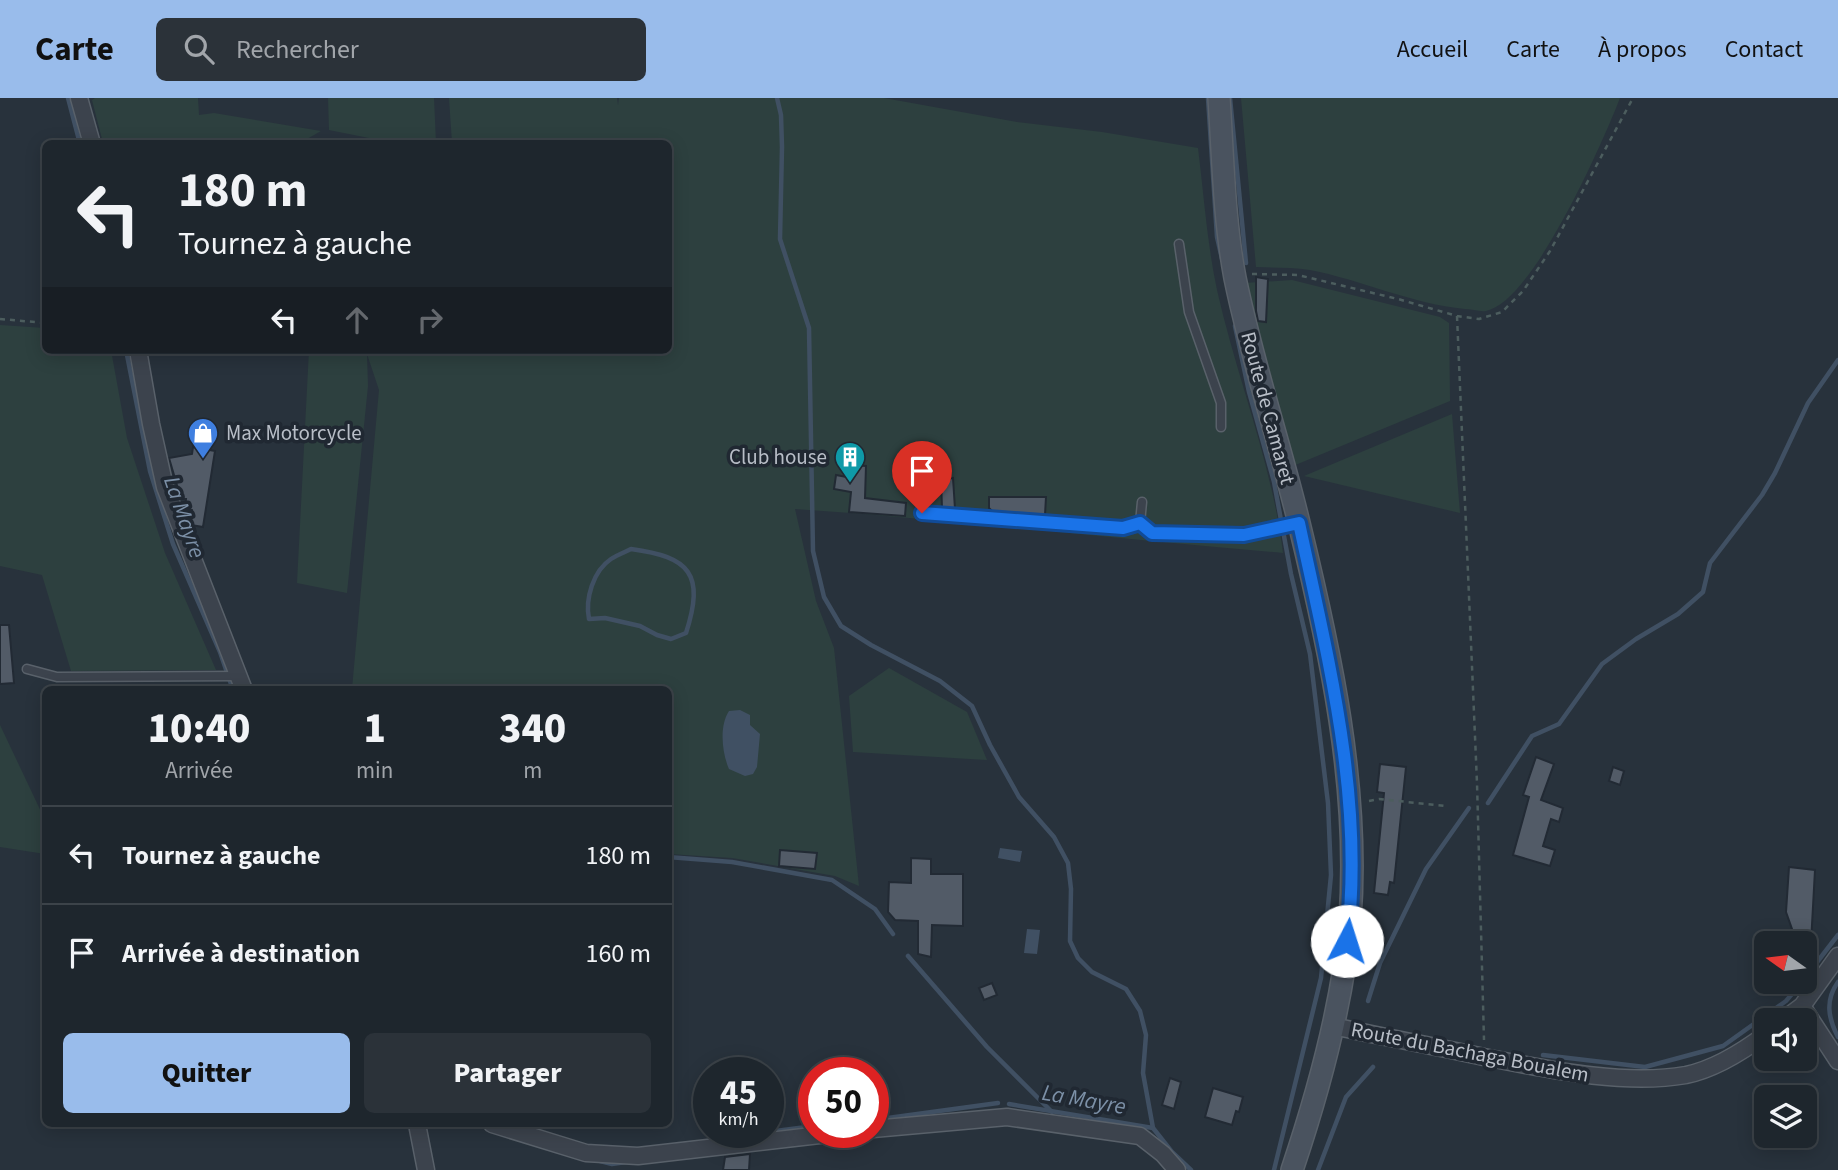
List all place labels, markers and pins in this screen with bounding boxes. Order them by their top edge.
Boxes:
shop icon: Max Motorcycle [186,416,220,460]
place label: Max Motorcycle [226,418,362,448]
building icon: Club house [833,440,867,484]
pin [892,441,952,513]
place label: Club house [729,442,827,472]

